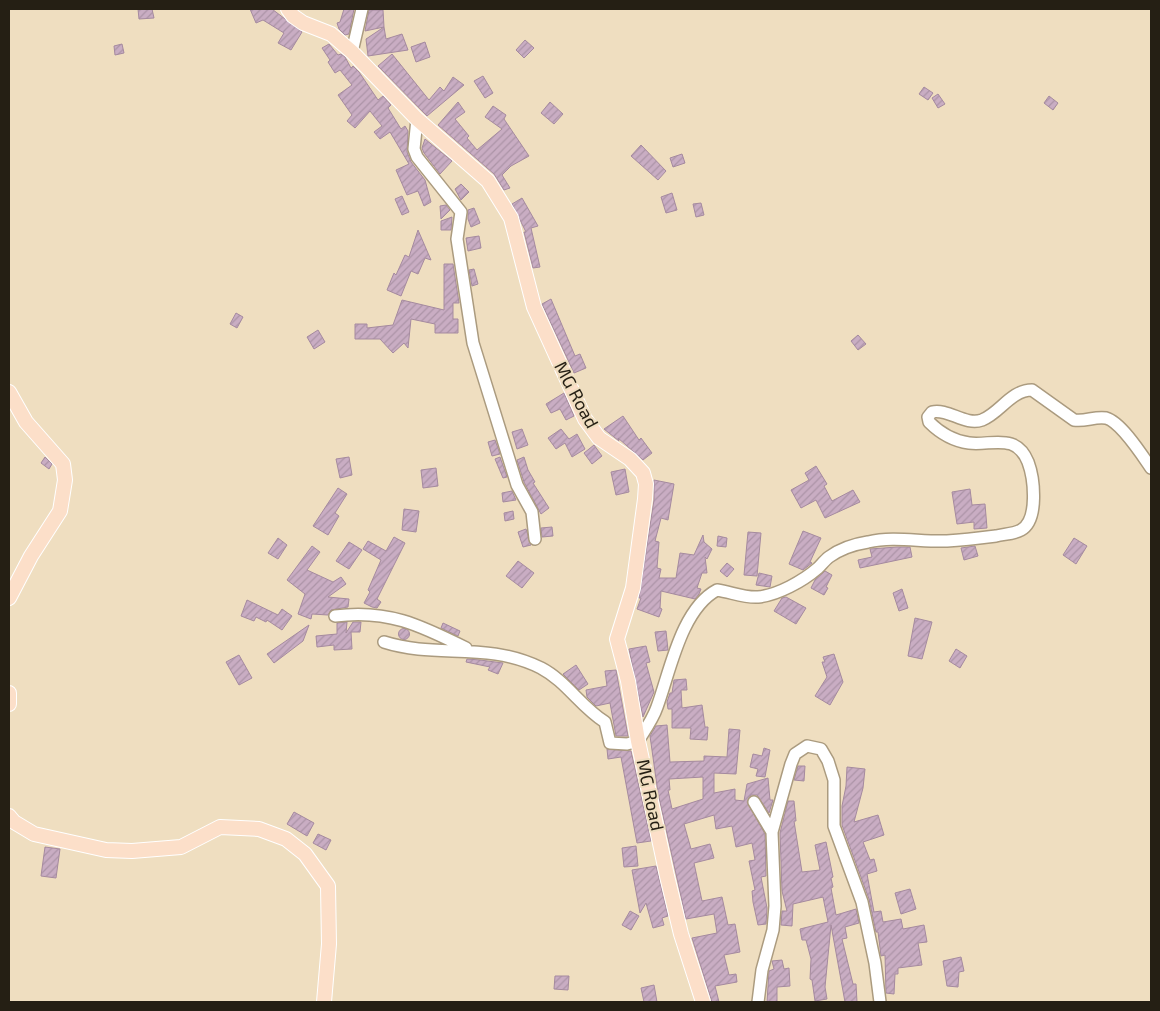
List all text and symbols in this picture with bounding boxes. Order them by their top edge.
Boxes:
street label: MG Road [550,357,604,432]
street label: MG Road [633,757,669,833]

